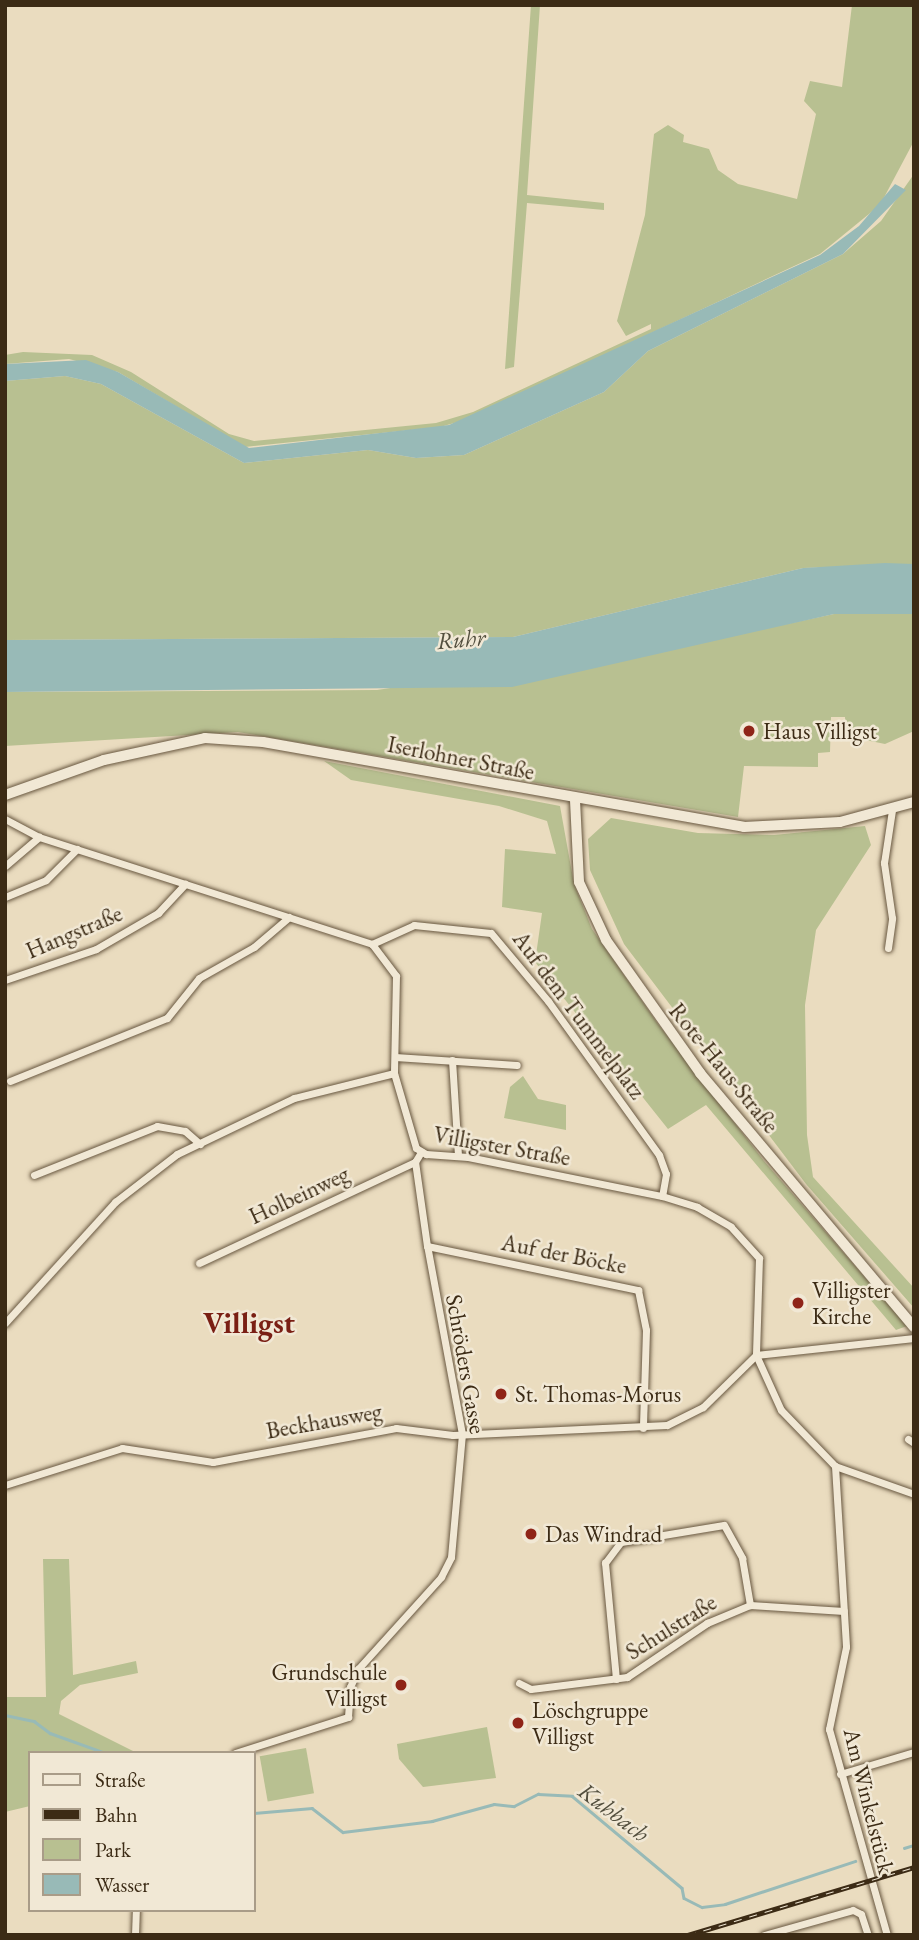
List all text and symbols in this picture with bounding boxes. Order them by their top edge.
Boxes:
water label: Ruhr [435,623,487,655]
place label: Haus Villigst [763,717,877,745]
marker: Haus Villigst [741,723,757,739]
street label: Iserlohner Straße [385,730,537,786]
street label: Hangstraße [22,899,126,965]
street label: Auf dem Tummelplatz [507,926,651,1104]
street label: Rote-Haus-Straße [663,997,785,1139]
street label: Villigster Straße [431,1120,573,1172]
street label: Holbeinweg [245,1160,353,1230]
street label: Auf der Böcke [499,1228,629,1280]
place label: Villigster Kirche [812,1276,891,1330]
street label: Schröders Gasse [440,1292,492,1436]
marker: Villigster Kirche [790,1295,806,1311]
district label: Villigst [203,1305,295,1341]
place label: St. Thomas-Morus [515,1380,681,1408]
marker: St. Thomas-Morus [493,1386,509,1402]
street label: Beckhausweg [264,1397,384,1445]
place label: Das Windrad [545,1520,662,1548]
marker: Das Windrad [523,1526,539,1542]
street label: Schulstraße [621,1588,721,1666]
place label: Grundschule Villigst [271,1658,387,1712]
marker: Grundschule Villigst [393,1677,409,1693]
place label: Löschgruppe Villigst [532,1696,648,1750]
marker: Löschgruppe Villigst [510,1715,526,1731]
street label: Am Winkelstück [838,1725,900,1877]
legend [28,1751,256,1912]
text: Straße [95,1766,146,1793]
water label: Kuhbach [573,1776,655,1848]
text: Bahn [95,1801,138,1828]
text: Park [95,1836,131,1863]
text: Wasser [95,1871,149,1898]

